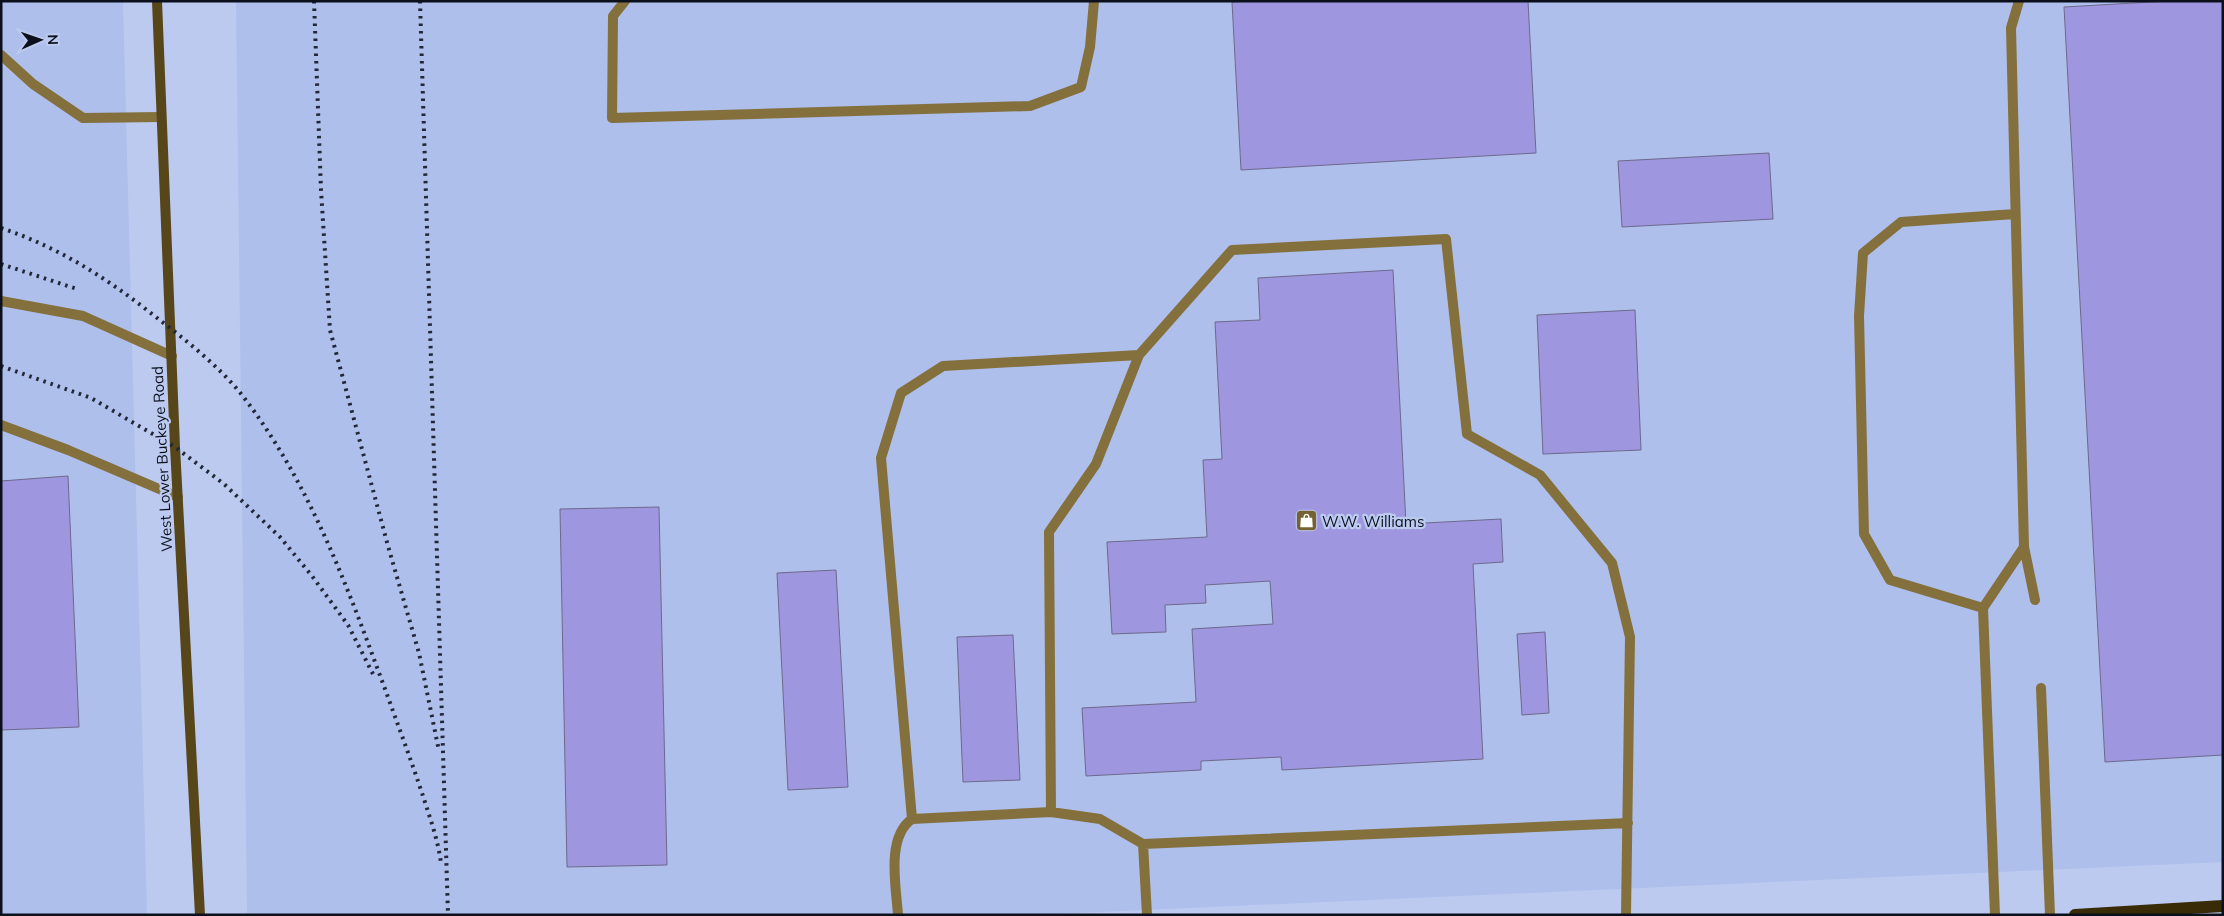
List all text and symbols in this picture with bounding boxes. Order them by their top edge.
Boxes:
north arrow [15,15,65,65]
text: N [44,34,62,45]
street label: West Lower Buckeye Road [148,366,176,552]
shop icon: W.W. Williams [1294,509,1318,533]
place label: W.W. Williams [1322,512,1424,531]

